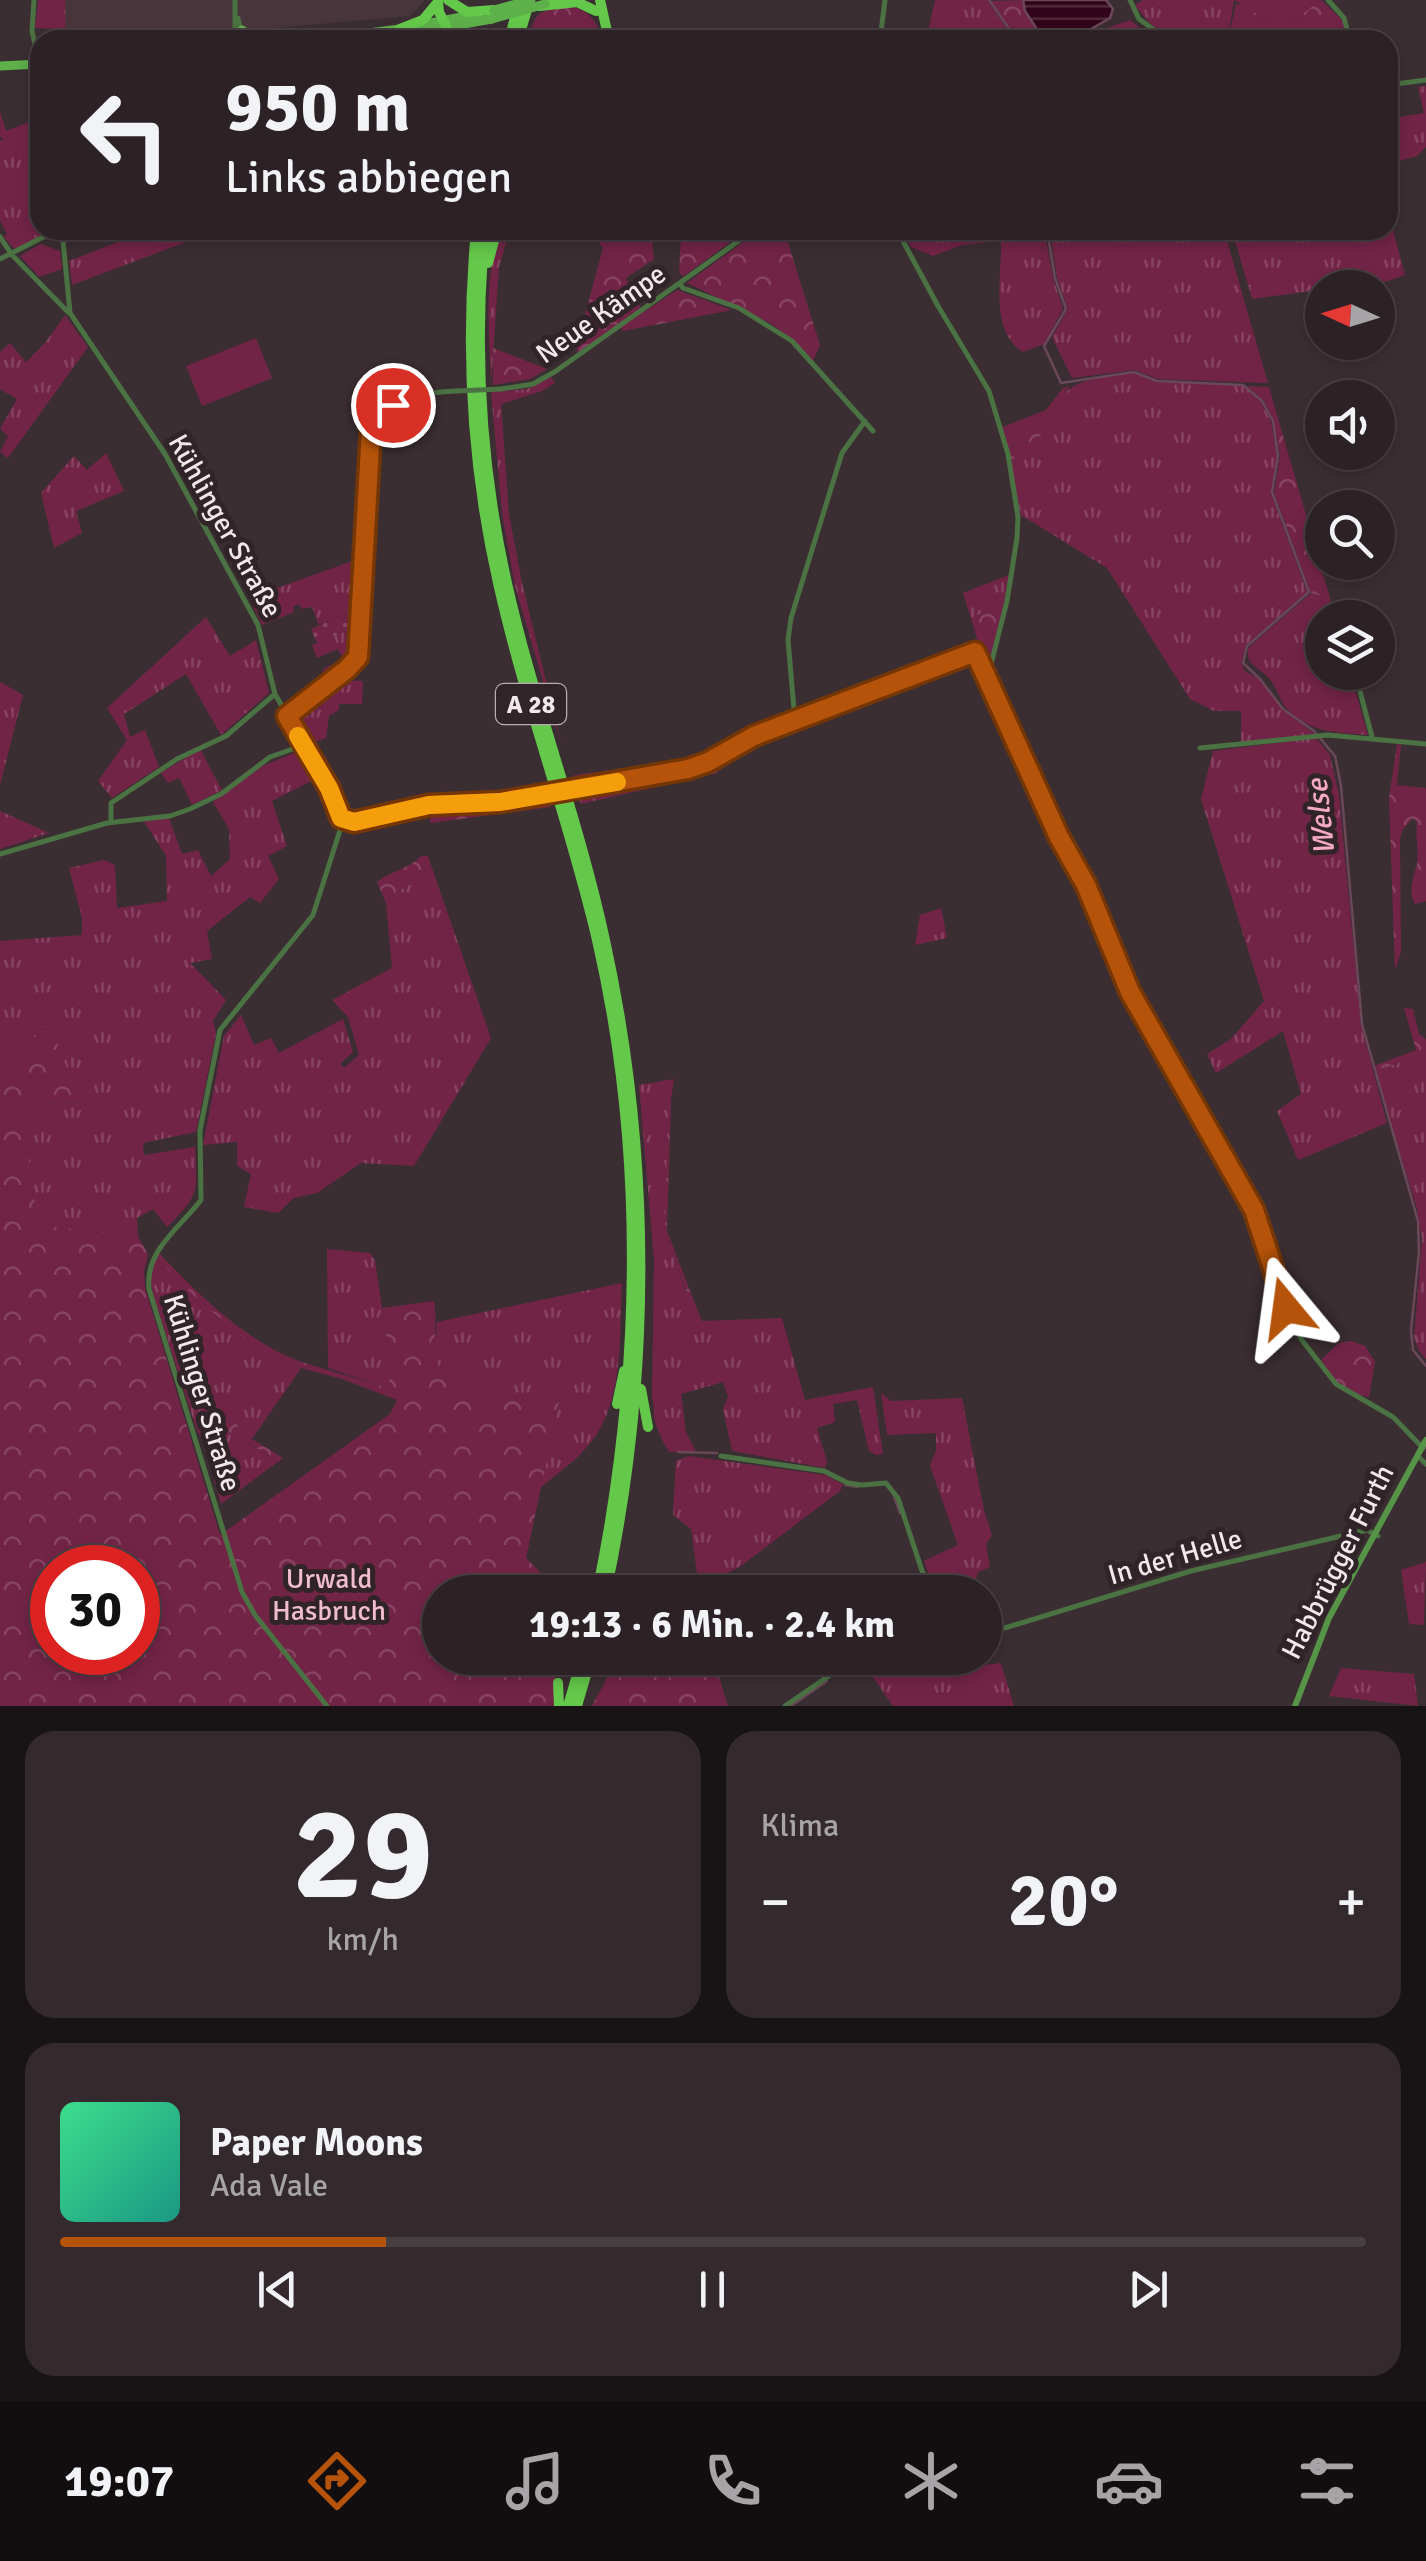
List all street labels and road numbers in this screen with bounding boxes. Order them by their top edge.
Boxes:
street label: Neue Kämpe [530,257,672,371]
street label: Kühlinger Straße [161,428,289,624]
road number: A 28 [496,684,566,724]
street label: Kühlinger Straße [156,1290,248,1496]
street label: Habbrügger Furth [1274,1459,1402,1665]
street label: In der Helle [1104,1522,1246,1592]

